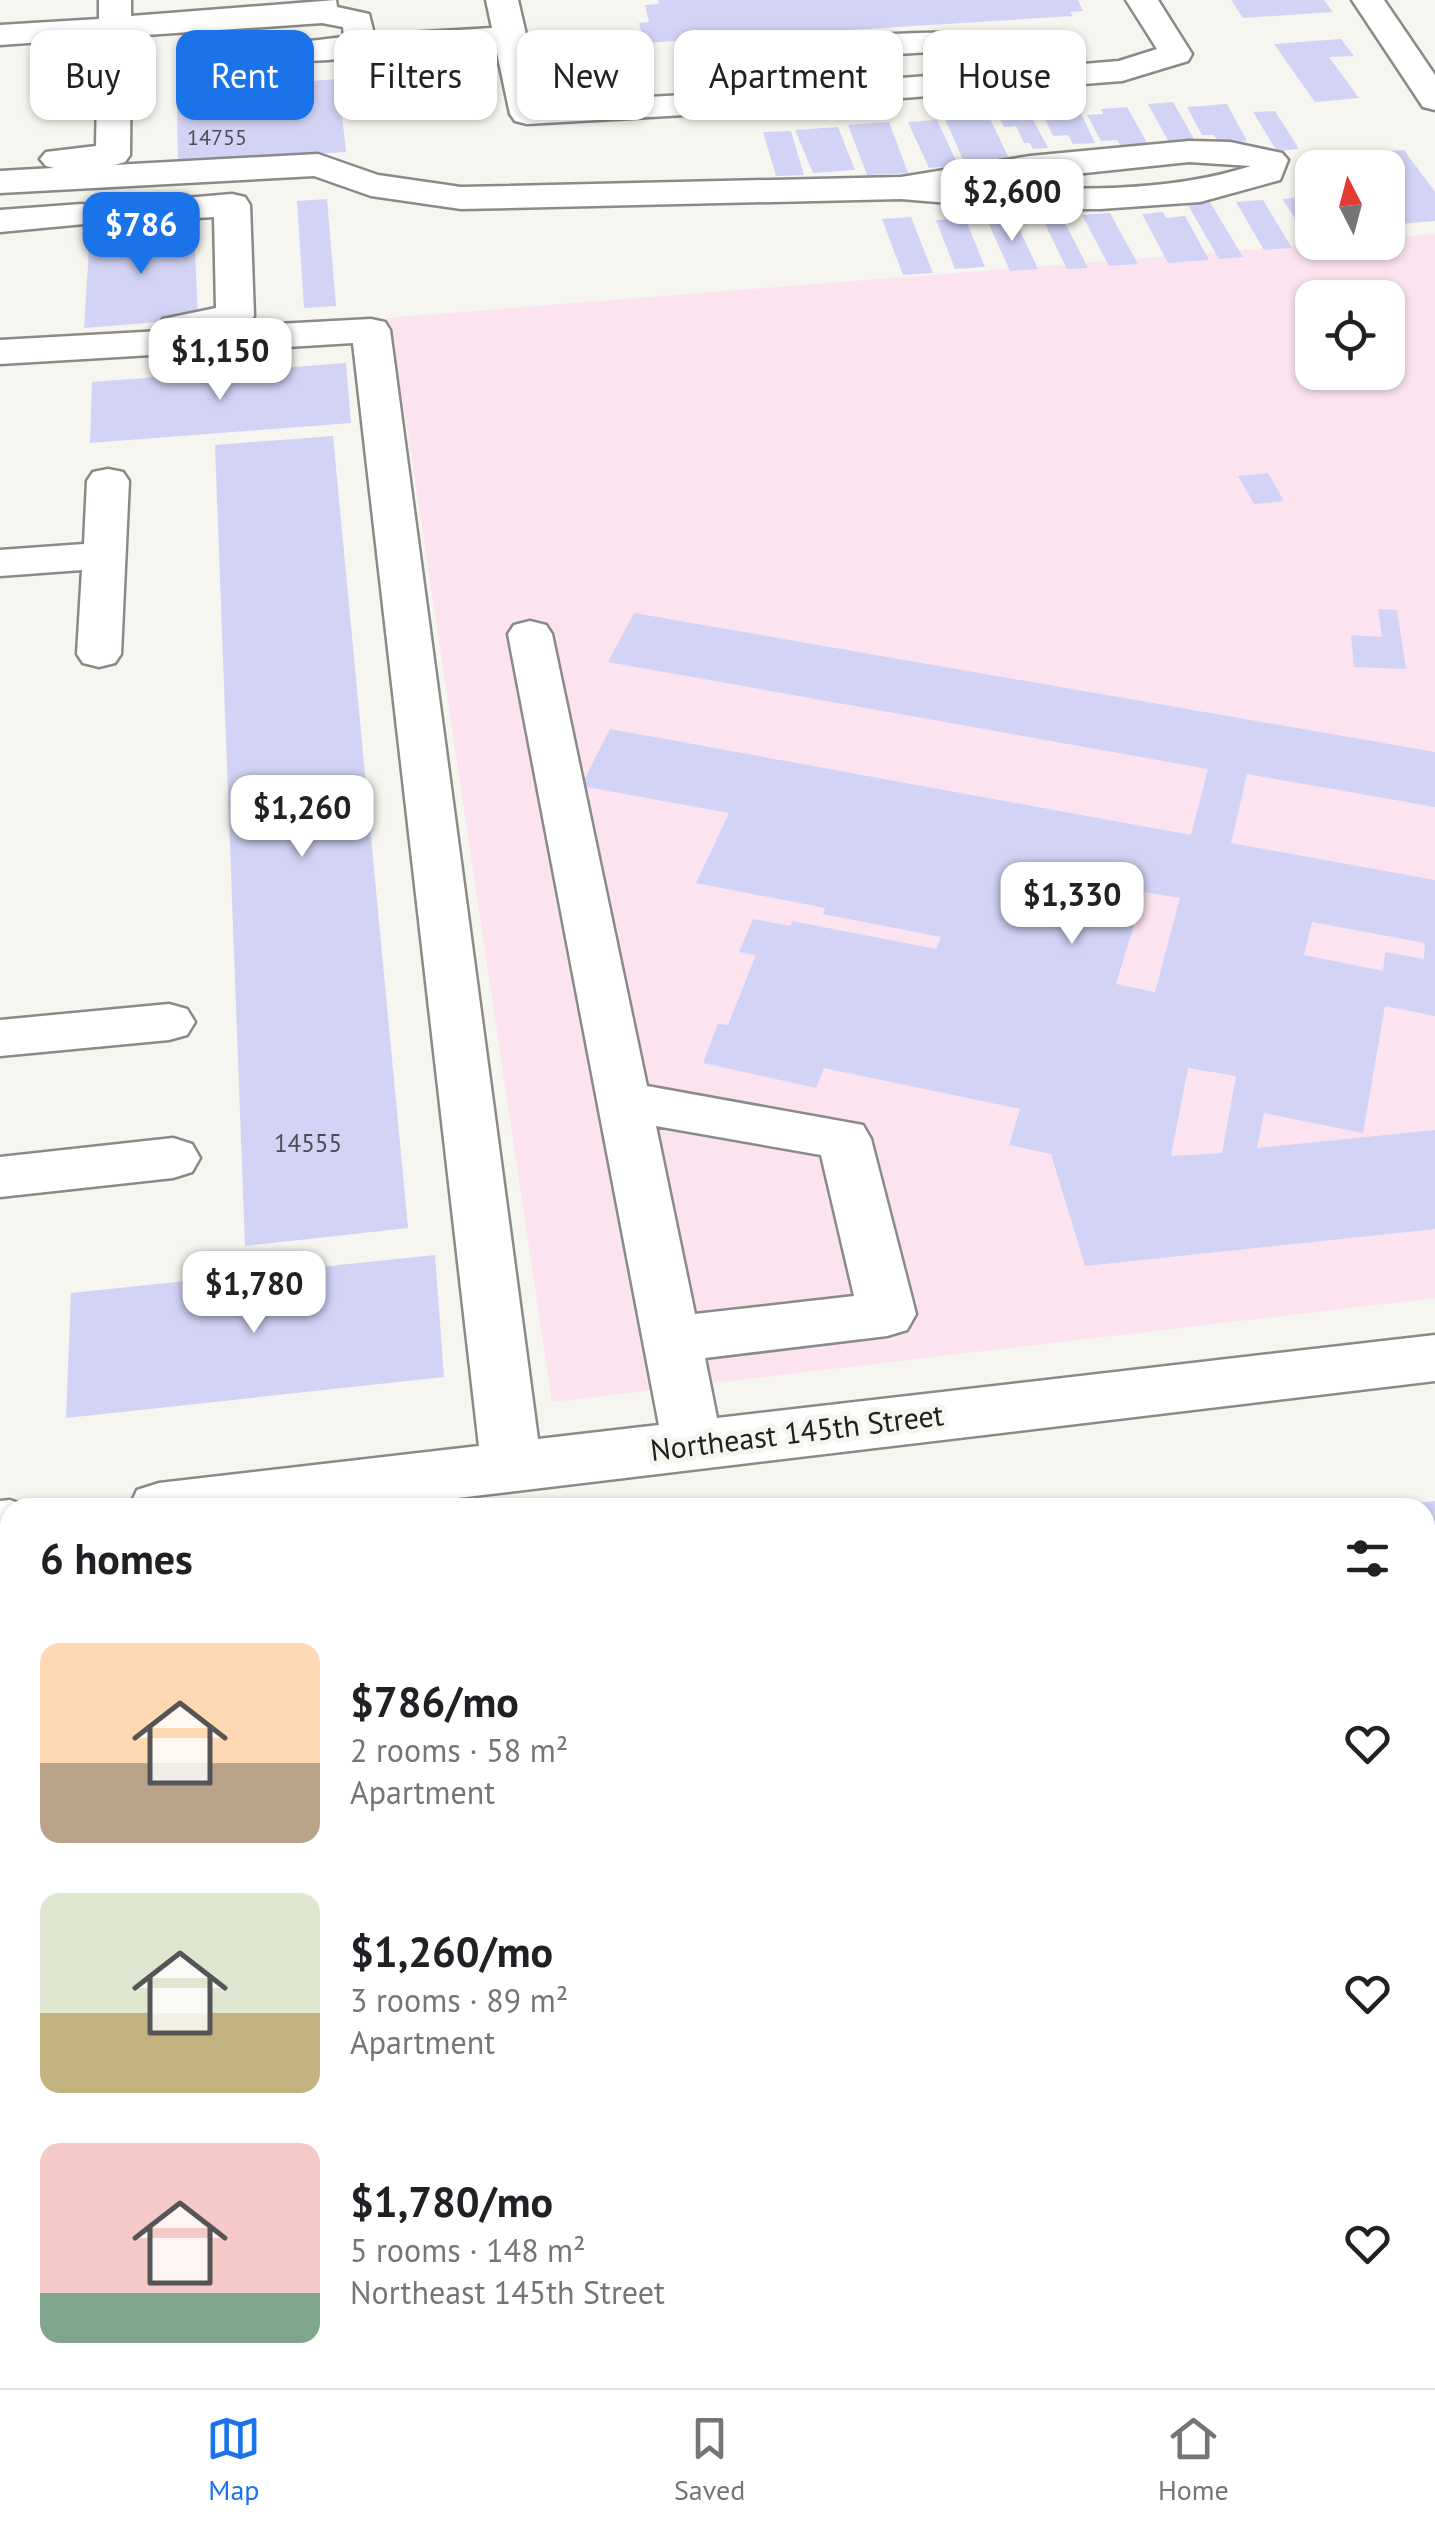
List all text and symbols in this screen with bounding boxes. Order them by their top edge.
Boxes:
chip: Buy [30,30,156,120]
chip: Rent [176,30,314,120]
chip: Filters [334,30,497,120]
chip: New [517,30,654,120]
chip: Apartment [674,30,903,120]
chip: House [923,30,1086,120]
house number: 14755 [187,123,247,151]
north arrow [1295,150,1405,260]
map controls [1295,150,1405,390]
pin: $2,600 [931,159,1093,244]
text: $2,600 [963,170,1061,212]
pin: $786 [82,192,200,277]
text: $786 [105,203,177,245]
button: locate [1295,280,1405,390]
pin: $1,150 [139,318,301,403]
text: $1,150 [171,329,269,371]
pin: $1,260 [221,775,383,860]
text: $1,260 [253,786,351,828]
pin: $1,330 [991,862,1153,947]
text: $1,330 [1023,873,1121,915]
house number: 14555 [274,1127,342,1159]
pin: $1,780 [173,1251,335,1336]
text: $1,780 [205,1262,303,1304]
street label: Northeast 145th Street [648,1394,946,1469]
text: 6 homes [40,1531,193,1586]
icon: filters [1340,1531,1395,1586]
text: $786/mo [350,1674,519,1729]
icon: home [120,1683,240,1803]
icon: heart [1340,1716,1395,1771]
text: 2 rooms · 58 m² [350,1729,568,1771]
text: Apartment [350,1771,495,1813]
text: $1,260/mo [350,1924,553,1979]
icon: home [120,1933,240,2053]
icon: heart [1340,1966,1395,2021]
text: 3 rooms · 89 m² [350,1979,568,2021]
text: Apartment [350,2021,495,2063]
text: $1,780/mo [350,2174,553,2229]
icon: home [120,2183,240,2303]
icon: heart [1340,2216,1395,2271]
text: 5 rooms · 148 m² [350,2229,586,2271]
text: Northeast 145th Street [350,2271,665,2313]
tab: Map [206,2411,261,2508]
tab: Saved [674,2411,745,2508]
tab: Home [1158,2411,1229,2508]

